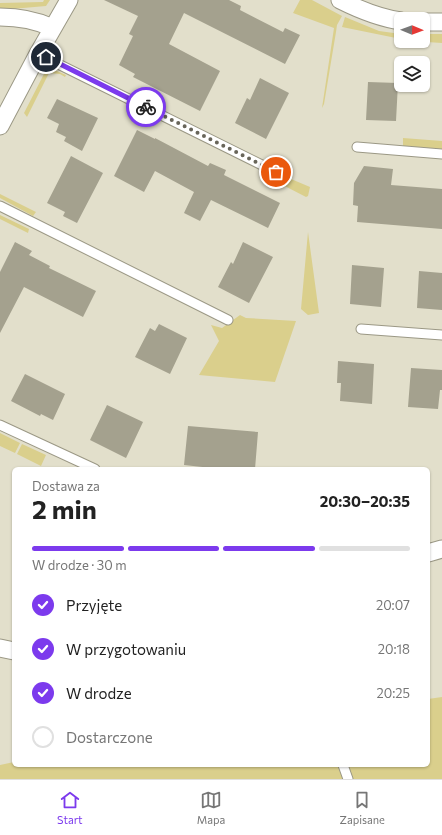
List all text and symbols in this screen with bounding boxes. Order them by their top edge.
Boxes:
north arrow [394,12,430,48]
map controls [394,12,430,92]
pin [29,40,63,74]
icon: home [35,46,57,68]
button: layers [394,56,430,92]
courier [126,87,166,127]
icon: bike [135,96,157,118]
pin [259,155,293,189]
icon: bag [265,161,287,183]
text: Dostawa za [32,478,100,494]
text: 20:30–20:35 [320,492,410,510]
text: 2 min [32,493,97,524]
text: W drodze · 30 m [32,557,127,573]
icon: check [32,594,54,616]
text: Przyjęte [66,596,122,614]
text: 20:07 [376,597,410,613]
icon: check [32,638,54,660]
text: W przygotowaniu [66,640,186,658]
text: 20:18 [378,641,410,657]
icon: check [32,682,54,704]
text: W drodze [66,684,132,702]
text: 20:25 [377,685,410,701]
text: Dostarczone [66,728,153,746]
tab: Start [57,789,83,826]
tab: Mapa [197,789,225,826]
tab: Zapisane [340,789,385,826]

